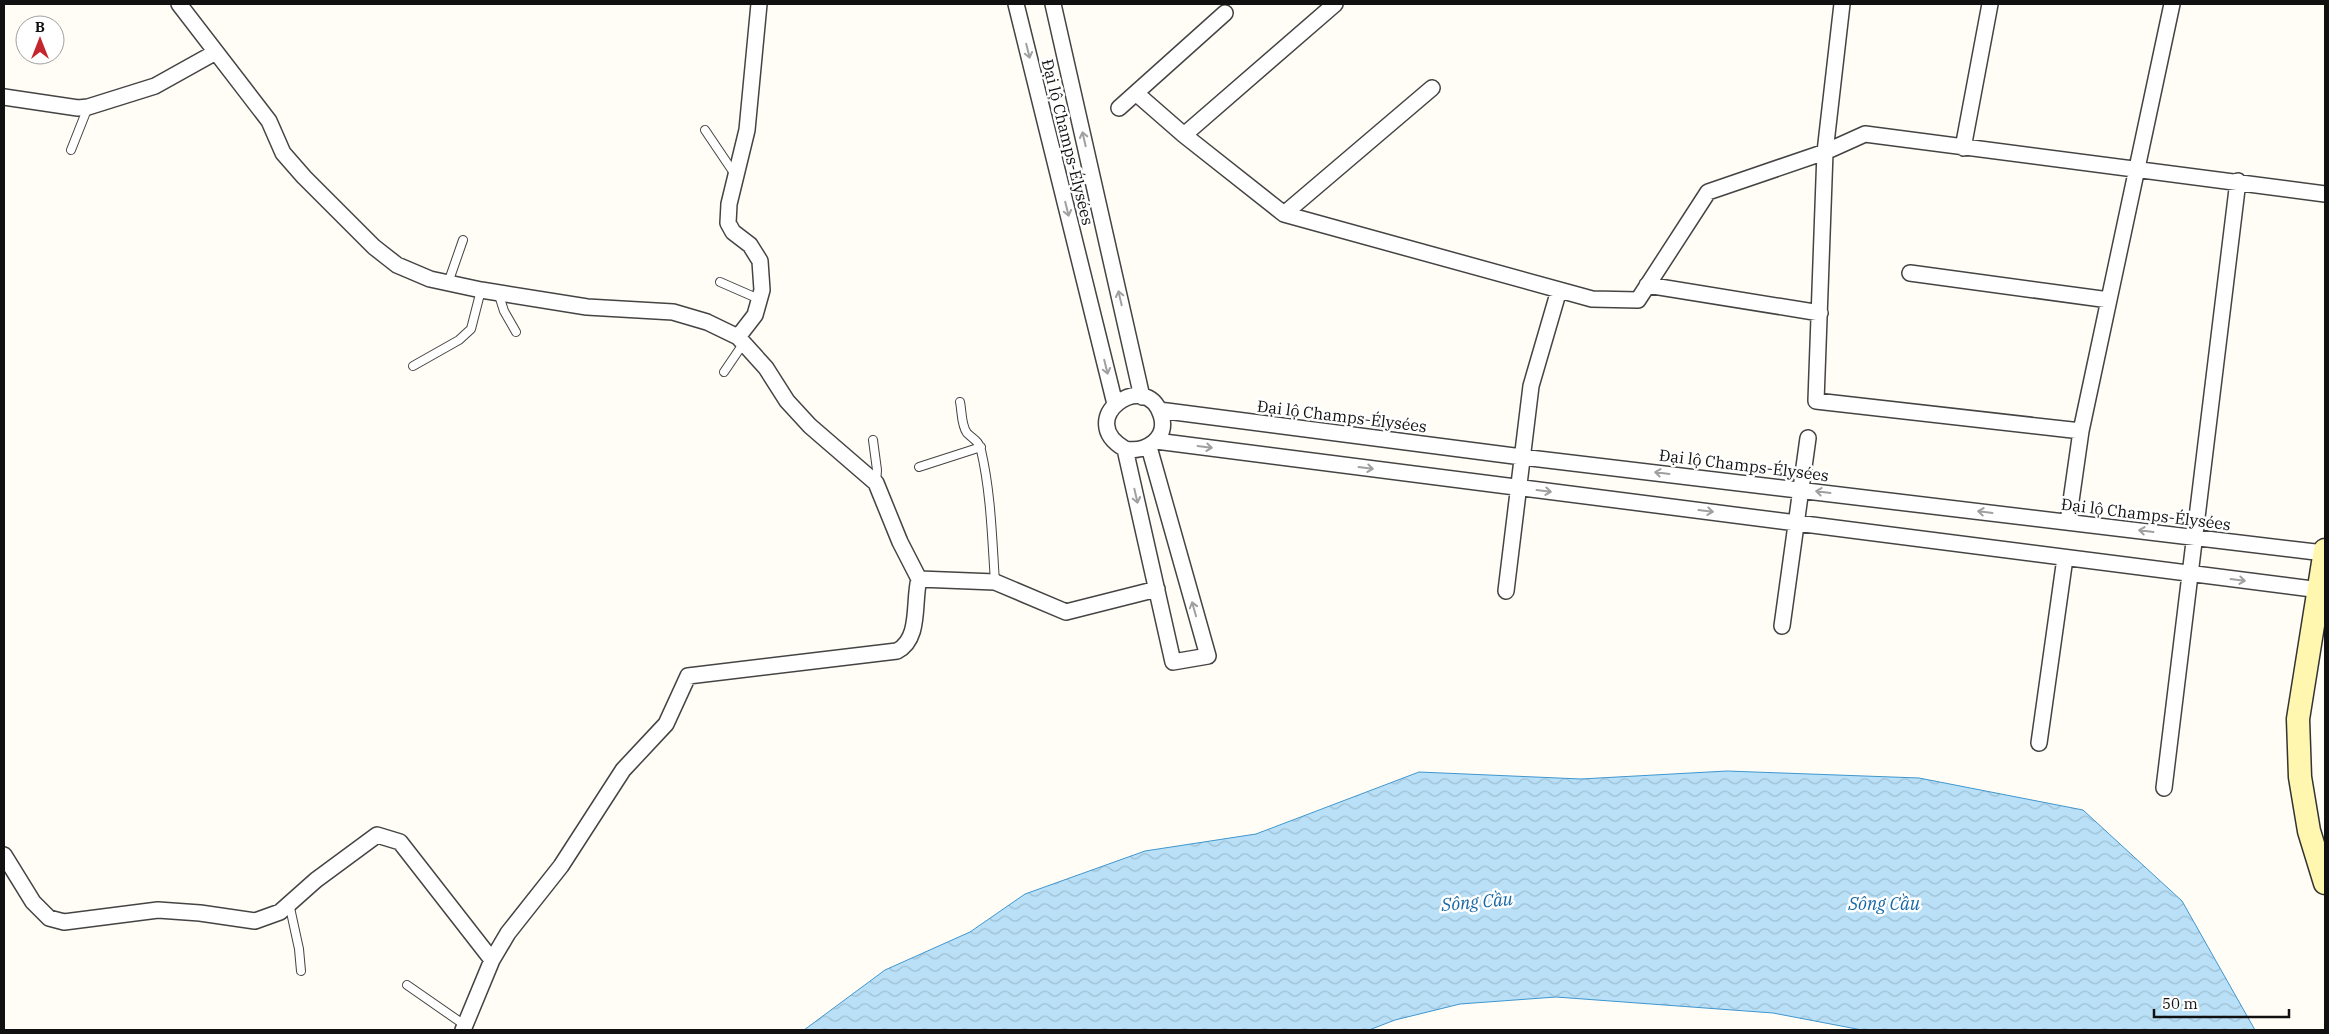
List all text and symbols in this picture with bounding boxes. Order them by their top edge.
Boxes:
north arrow [15,15,65,65]
text: B [35,18,45,36]
one-way arrow [1024,43,1033,59]
street label: Đại lộ Champs-Élysées [1038,57,1099,227]
one-way arrow [1079,132,1088,148]
one-way arrow [1063,200,1072,216]
one-way arrow [1115,290,1124,306]
one-way arrow [1101,358,1111,374]
street label: Đại lộ Champs-Élysées [1256,395,1428,436]
one-way arrow [1196,442,1212,452]
street label: Đại lộ Champs-Élysées [1658,444,1830,485]
one-way arrow [1358,463,1374,473]
one-way arrow [1654,468,1670,478]
one-way arrow [1536,486,1552,496]
one-way arrow [1815,487,1831,497]
one-way arrow [1132,488,1141,504]
street label: Đại lộ Champs-Élysées [2060,493,2232,534]
one-way arrow [1697,507,1713,517]
one-way arrow [1977,507,1993,517]
one-way arrow [2138,526,2154,536]
one-way arrow [2230,575,2246,585]
one-way arrow [1189,601,1199,617]
water label: Sông Cầu [1439,887,1514,916]
water label: Sông Cầu [1847,892,1921,915]
scale bar [2154,986,2289,1018]
text: 50 m [2162,994,2198,1013]

